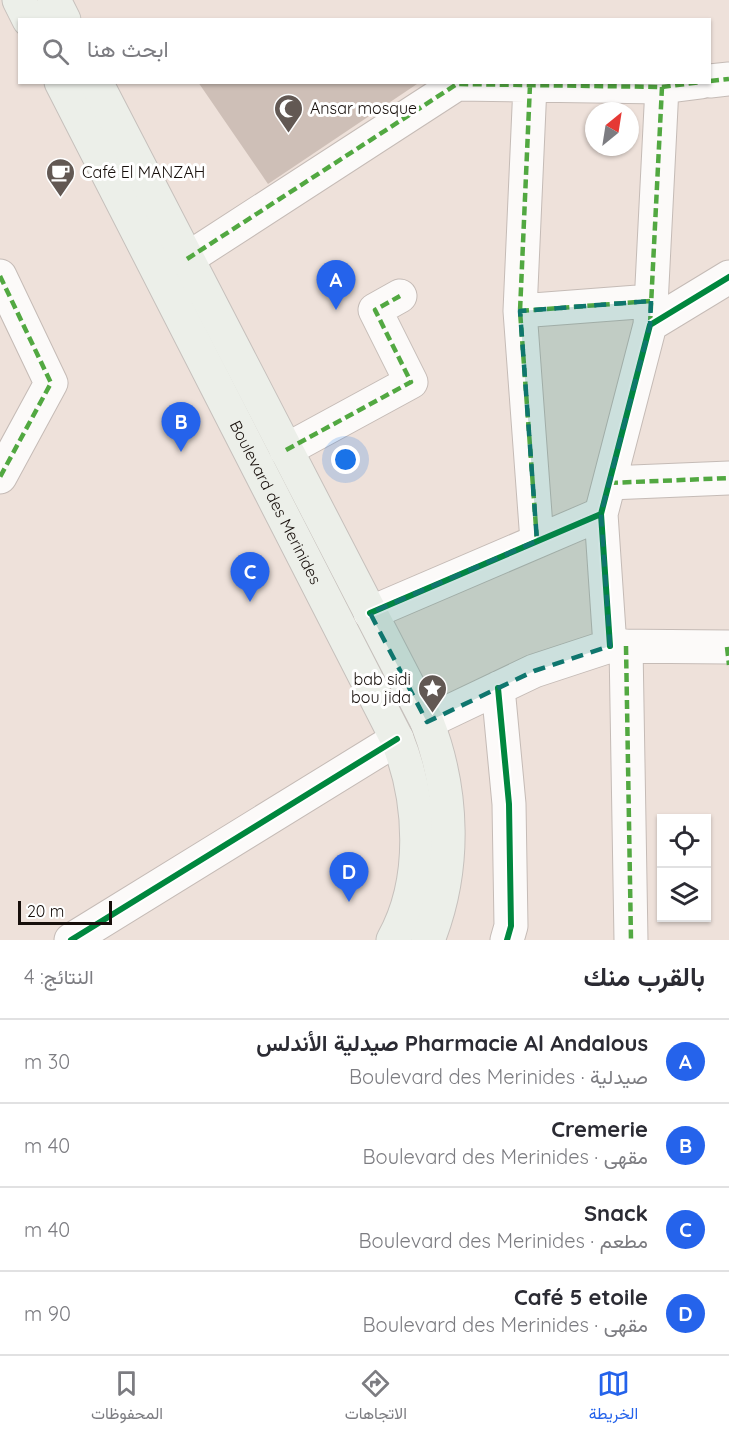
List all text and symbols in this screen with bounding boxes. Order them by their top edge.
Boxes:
search box [18,18,711,84]
icon: search [39,35,72,68]
text: ابحث هنا [87,35,169,63]
mosque icon: Ansar mosque [273,92,305,134]
place label: Ansar mosque [310,98,417,118]
north arrow [585,102,639,156]
cafe icon: Café El MANZAH [45,156,77,198]
place label: Café El MANZAH [82,162,205,182]
pin: A [316,260,356,310]
pin: B [162,402,201,452]
street label: Boulevard des Merinides [226,417,326,587]
your location [331,445,360,474]
pin: C [230,552,270,602]
place label: bab sidi bou jida [351,669,411,707]
place icon: bab sidi bou jida [416,672,448,714]
map controls [657,814,711,922]
button: locate [657,814,711,868]
pin: D [330,852,368,902]
button: layers [657,868,711,922]
scale bar [18,898,112,926]
text: 20 m [27,901,64,921]
text: بالقرب منك [584,960,705,993]
text: النتائج: 4 [24,964,94,989]
text: Pharmacie Al Andalous صيدلية الأندلس [256,1029,648,1057]
text: 30 m [24,1049,70,1074]
text: A [679,1049,692,1074]
text: صيدلية · Boulevard des Merinides [349,1064,648,1089]
text: Cremerie [551,1115,648,1143]
text: 40 m [24,1133,70,1158]
text: B [679,1133,692,1158]
text: مقهى · Boulevard des Merinides [363,1144,648,1169]
text: Snack [584,1199,648,1227]
text: 40 m [24,1217,70,1242]
text: C [679,1217,692,1242]
text: مطعم · Boulevard des Merinides [359,1228,648,1253]
text: Café 5 etoile [514,1283,648,1311]
text: 90 m [24,1301,71,1326]
text: D [678,1301,693,1326]
text: مقهى · Boulevard des Merinides [363,1312,648,1337]
tab: المحفوظات [91,1367,163,1428]
tab: الاتجاهات [345,1367,407,1428]
tab: الخريطة [589,1367,638,1428]

